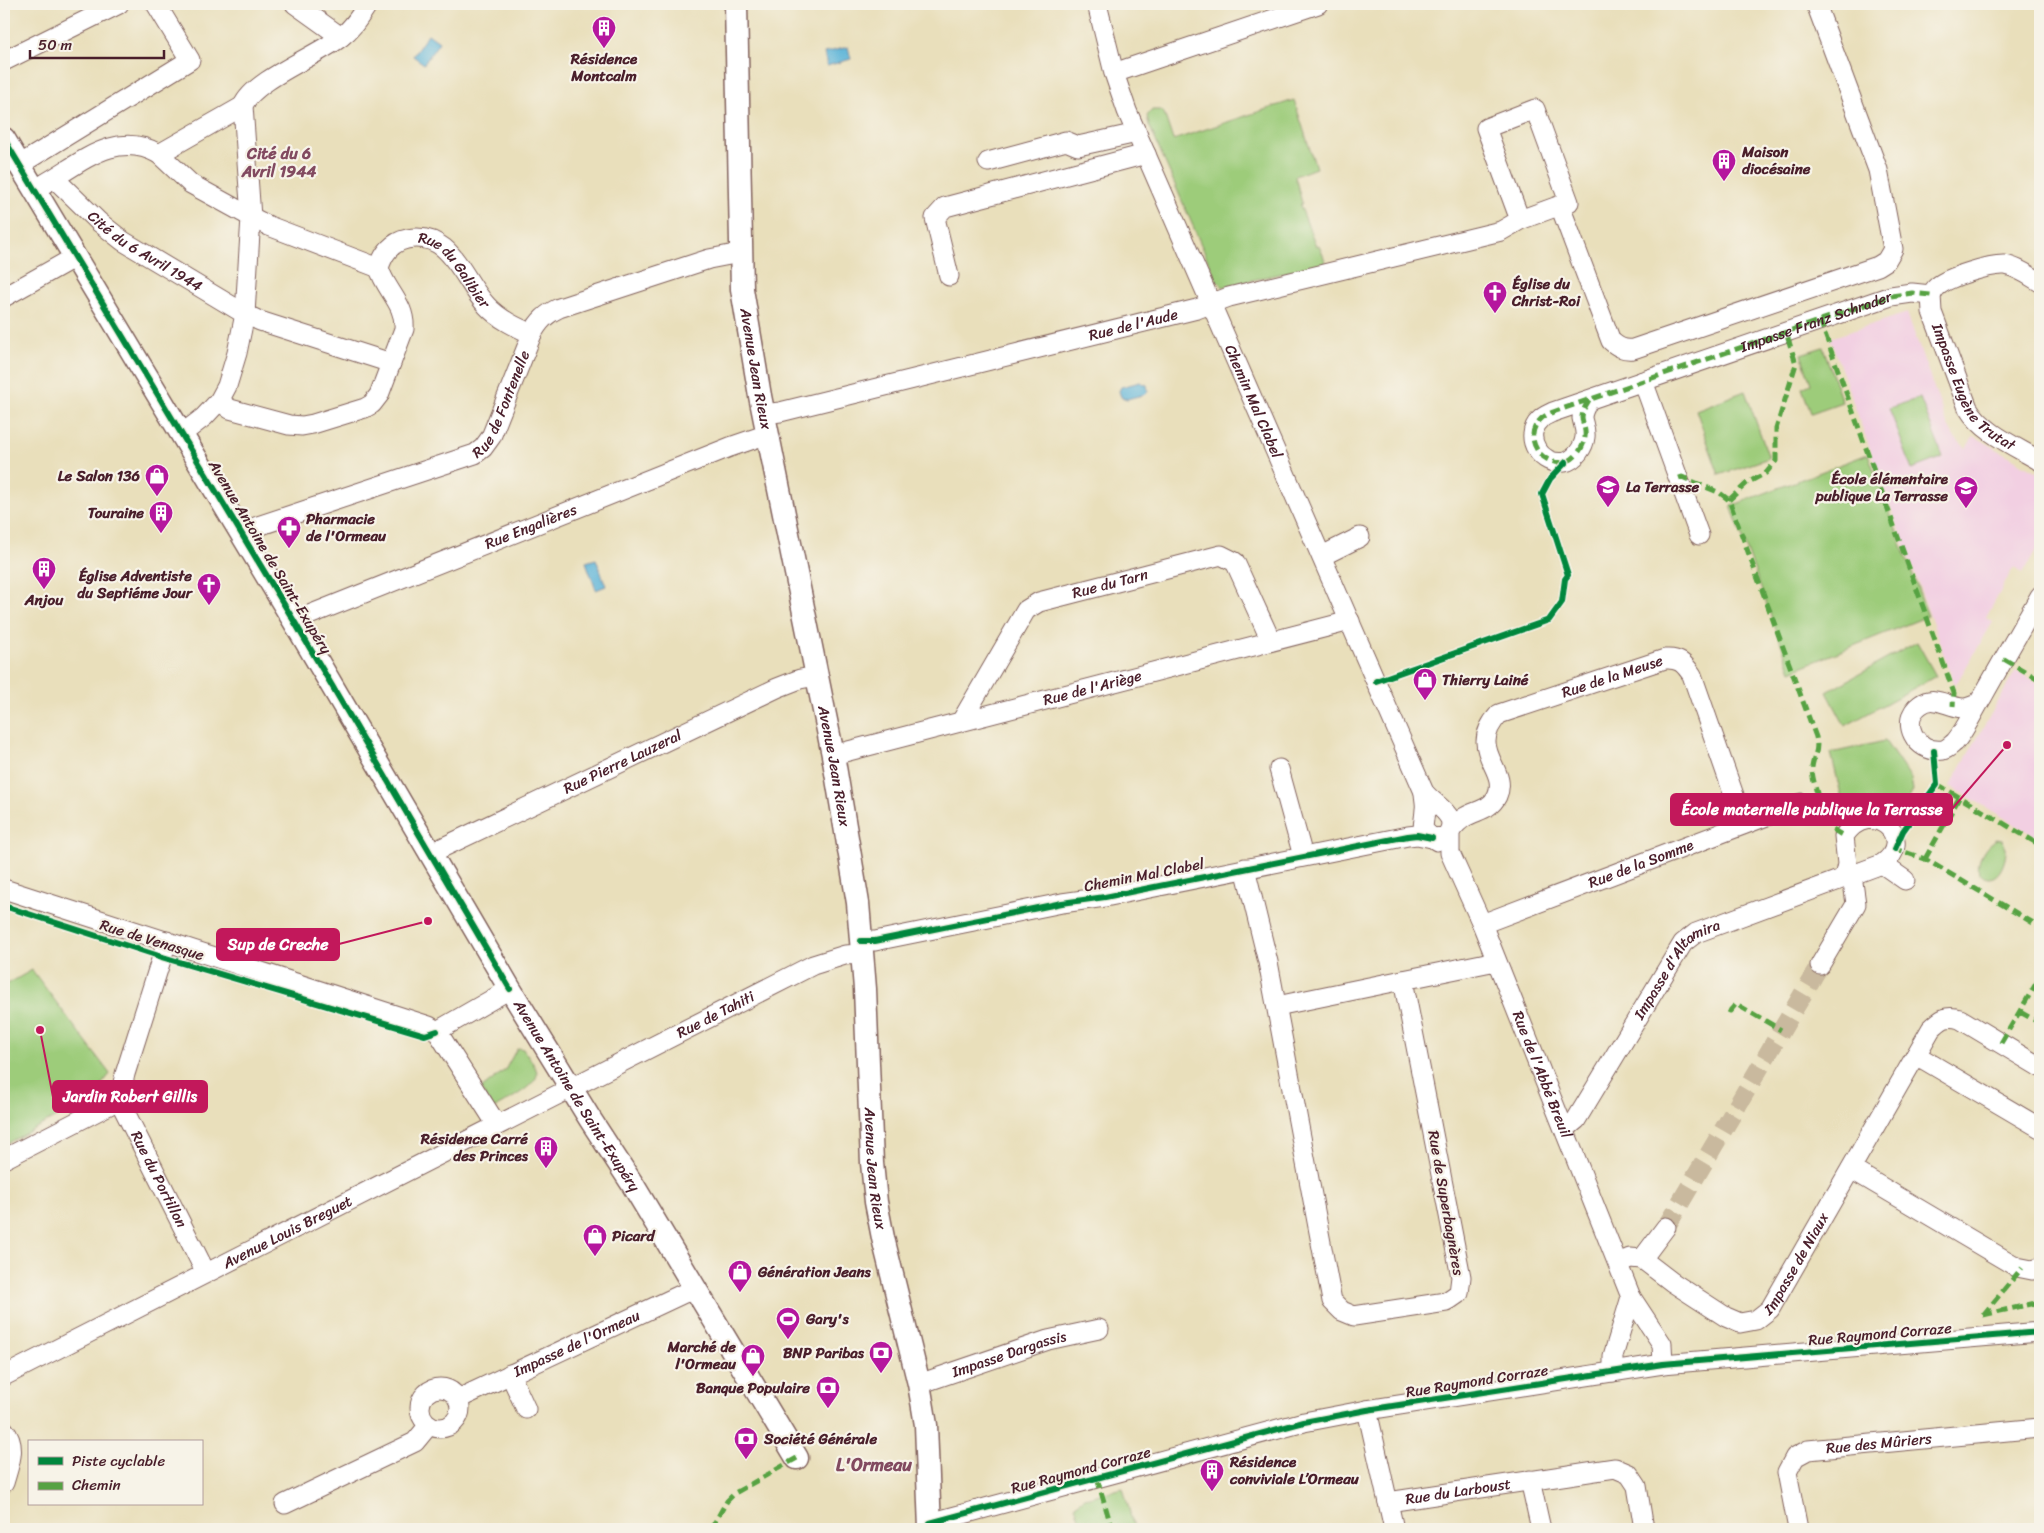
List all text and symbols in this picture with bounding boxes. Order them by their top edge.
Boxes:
building icon: Résidence Montcalm [591,15,617,49]
scale bar [30,28,164,60]
text: 50 m [38,32,73,58]
place label: Résidence Montcalm [570,46,638,89]
district label: Cité du 6 Avril 1944 [241,139,316,186]
place label: Maison diocésaine [1741,139,1811,182]
building icon: Maison diocésaine [1711,148,1737,182]
street label: Cité du 6 Avril 1944 [81,204,208,299]
street label: Rue du Galibier [417,225,497,315]
place label: Église du Christ-Roi [1511,271,1581,314]
church icon: Église du Christ-Roi [1482,280,1508,314]
street label: Impasse Franz Schrader [1736,283,1896,360]
street label: Rue de l'Aude [1086,301,1181,348]
street label: Avenue Jean Rieux [732,305,780,432]
street label: Impasse Eugène Trutat [1924,318,2021,458]
street label: Chemin Mal Clabel [1217,340,1290,463]
street label: Rue de Fontenelle [466,346,537,465]
street label: Avenue Antoine de Saint-Exupéry [201,454,339,660]
place label: Le Salon 136 [58,463,140,489]
shop icon: Le Salon 136 [144,463,170,497]
place label: École élémentaire publique La Terrasse [1815,466,1949,509]
school or university icon: La Terrasse [1595,474,1621,508]
place label: La Terrasse [1626,474,1700,500]
school or university icon: École élémentaire publique La Terrasse [1953,475,1979,509]
street label: Rue Engalières [481,496,581,557]
place label: Touraine [88,500,144,526]
building icon: Touraine [148,500,174,534]
place label: Pharmacie de l'Ormeau [306,506,387,549]
pharmacy icon: Pharmacie de l'Ormeau [276,515,302,549]
building icon: Anjou [31,556,57,590]
street label: Rue du Tarn [1069,561,1151,606]
place label: Église Adventiste du Septiéme Jour [77,563,194,606]
church icon: Église Adventiste du Septiéme Jour [196,572,222,606]
place label: Anjou [24,587,64,613]
street label: Rue de la Meuse [1558,647,1667,705]
street label: Rue de l'Ariège [1040,662,1145,713]
shop icon: Thierry Lainé [1412,667,1438,701]
place label: Thierry Lainé [1442,667,1529,693]
street label: Avenue Jean Rieux [810,702,858,829]
street label: Rue Pierre Lauzeral [559,722,687,801]
callout: École maternelle publique la Terrasse [1671,794,1952,825]
text: École maternelle publique la Terrasse [1681,795,1944,824]
street label: Rue de la Somme [1584,832,1697,896]
street label: Chemin Mal Clabel [1082,850,1207,899]
street label: Rue de Venasque [97,912,208,968]
street label: Impasse d'Altamira [1626,912,1724,1025]
callout: Sup de Creche [217,929,339,960]
text: Sup de Creche [227,930,329,959]
street label: Rue de Tahiti [672,983,760,1045]
street label: Avenue Antoine de Saint-Exupéry [506,993,647,1197]
street label: Rue de l'Abbé Breuil [1505,1007,1580,1143]
callout: Jardin Robert Gillis [53,1081,207,1112]
text: Jardin Robert Gillis [62,1082,197,1111]
street label: Avenue Jean Rieux [857,1106,894,1232]
street label: Rue du Portillon [124,1126,194,1233]
place label: Résidence Carré des Princes [420,1126,529,1169]
street label: Rue de Superbagnères [1420,1128,1472,1278]
building icon: Résidence Carré des Princes [533,1135,559,1169]
street label: Avenue Louis Breguet [217,1188,357,1276]
street label: Impasse de Niaux [1757,1207,1836,1323]
shop icon: Picard [582,1223,608,1257]
place label: Picard [612,1223,656,1249]
shop icon: Génération Jeans [727,1259,753,1293]
place label: Génération Jeans [757,1259,871,1285]
street label: Impasse de l'Ormeau [508,1303,644,1385]
sports icon: Gary's [775,1306,801,1340]
place label: Gary's [805,1306,849,1332]
street label: Rue Raymond Corraze [1807,1315,1953,1353]
street label: Impasse Dargassis [947,1323,1070,1385]
place label: Marché de l'Ormeau [667,1334,737,1377]
place label: BNP Paribas [783,1340,865,1366]
bank icon: BNP Paribas [868,1340,894,1374]
shop icon: Marché de l'Ormeau [740,1343,766,1377]
street label: Rue Raymond Corraze [1404,1357,1550,1405]
place label: Banque Populaire [696,1375,810,1401]
bank icon: Banque Populaire [815,1375,841,1409]
street label: Rue des Mûriers [1825,1425,1933,1461]
bank icon: Société Générale [733,1426,759,1460]
place label: Société Générale [763,1426,877,1452]
street label: Rue Raymond Corraze [1008,1439,1154,1501]
legend [28,1440,202,1506]
text: Piste cyclable [72,1448,165,1474]
district label: L'Ormeau [836,1449,912,1481]
place label: Résidence conviviale L’Ormeau [1229,1449,1360,1492]
building icon: Résidence conviviale L’Ormeau [1199,1458,1225,1492]
street label: Rue du Larboust [1404,1471,1513,1512]
text: Chemin [72,1472,121,1498]

